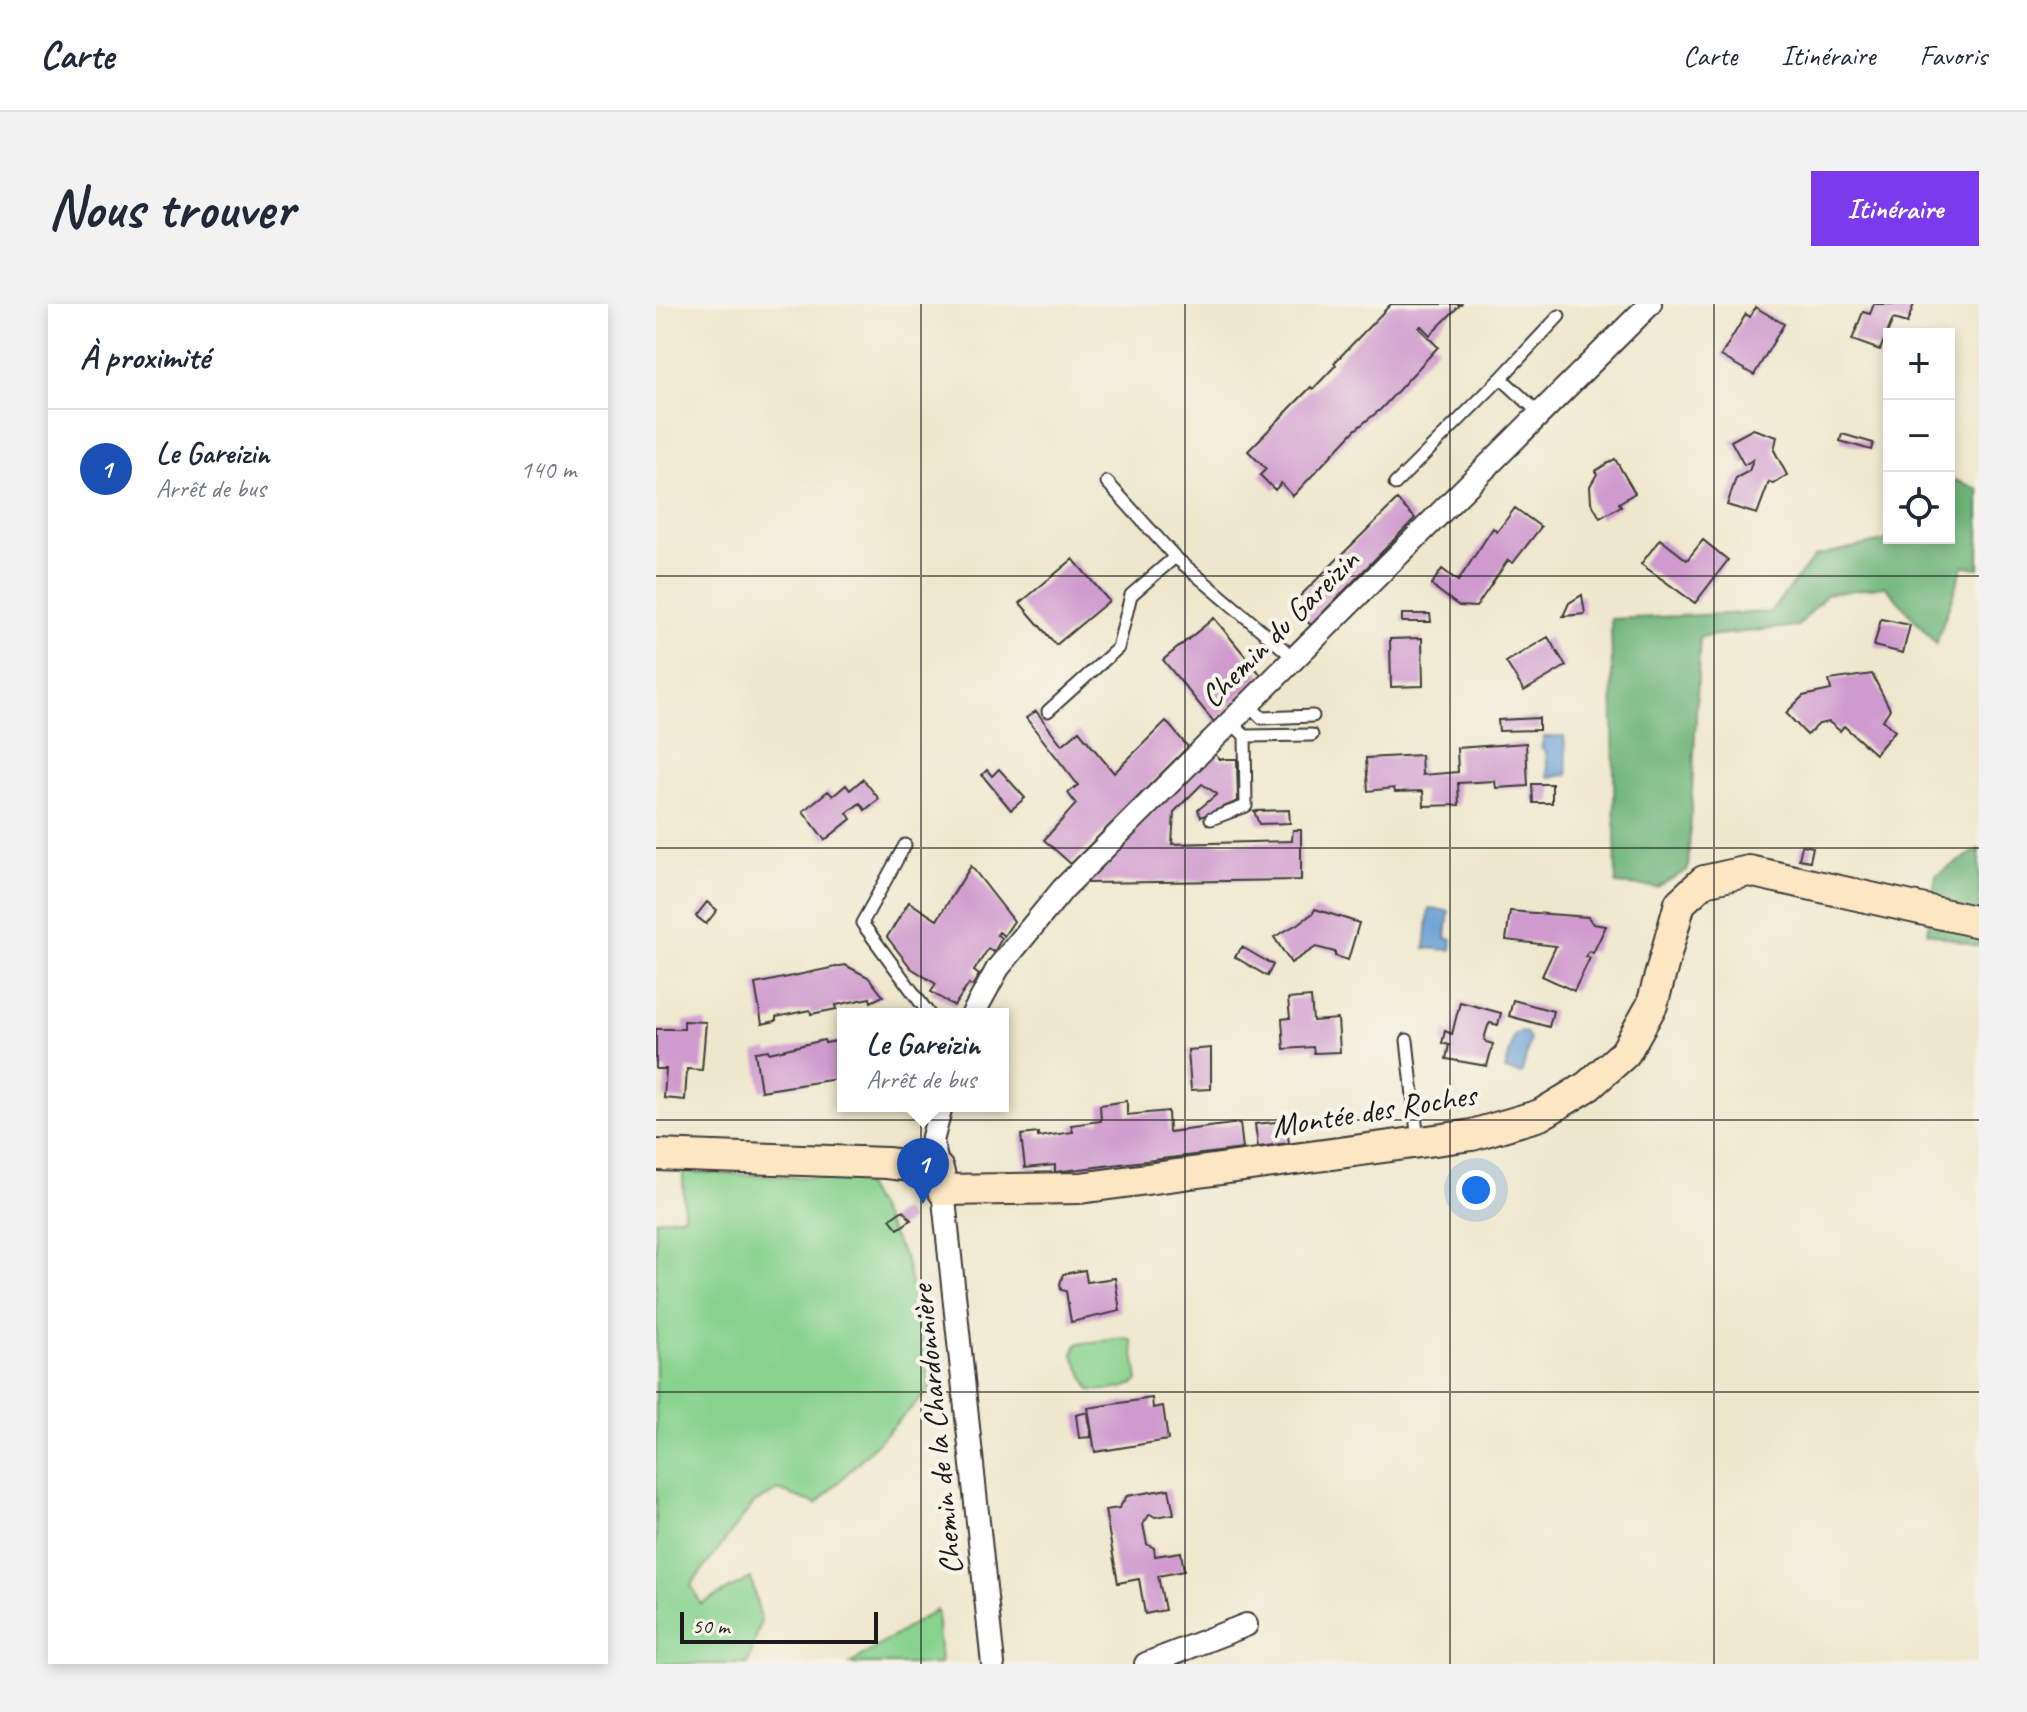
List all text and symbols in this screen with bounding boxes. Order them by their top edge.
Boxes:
text: Carte [40,32,114,79]
text: Carte [1683,38,1737,73]
text: Itinéraire [1781,38,1875,73]
text: Favoris [1919,38,1987,73]
button: Itinéraire [1811,171,1979,246]
text: Nous trouver [48,173,294,244]
map controls [1883,328,1955,544]
button: + [1883,328,1955,400]
text: À proximité [80,335,209,378]
button: − [1883,400,1955,472]
text: Le Gareizin [156,434,269,472]
text: 1 [100,453,112,486]
text: 140 m [520,453,576,486]
text: Arrêt de bus [156,472,266,505]
button: locate [1883,472,1955,544]
street label: Chemin du Gareizin [1191,539,1369,716]
popup [837,1008,1009,1112]
text: Le Gareizin [866,1025,980,1063]
text: Arrêt de bus [866,1063,976,1096]
street label: Montée des Roches [1269,1074,1481,1147]
pin: 1 [897,1138,949,1204]
your location [1456,1170,1496,1210]
street label: Chemin de la Chardonnière [901,1281,972,1577]
scale bar [680,1608,878,1644]
text: 50 m [692,1612,729,1640]

